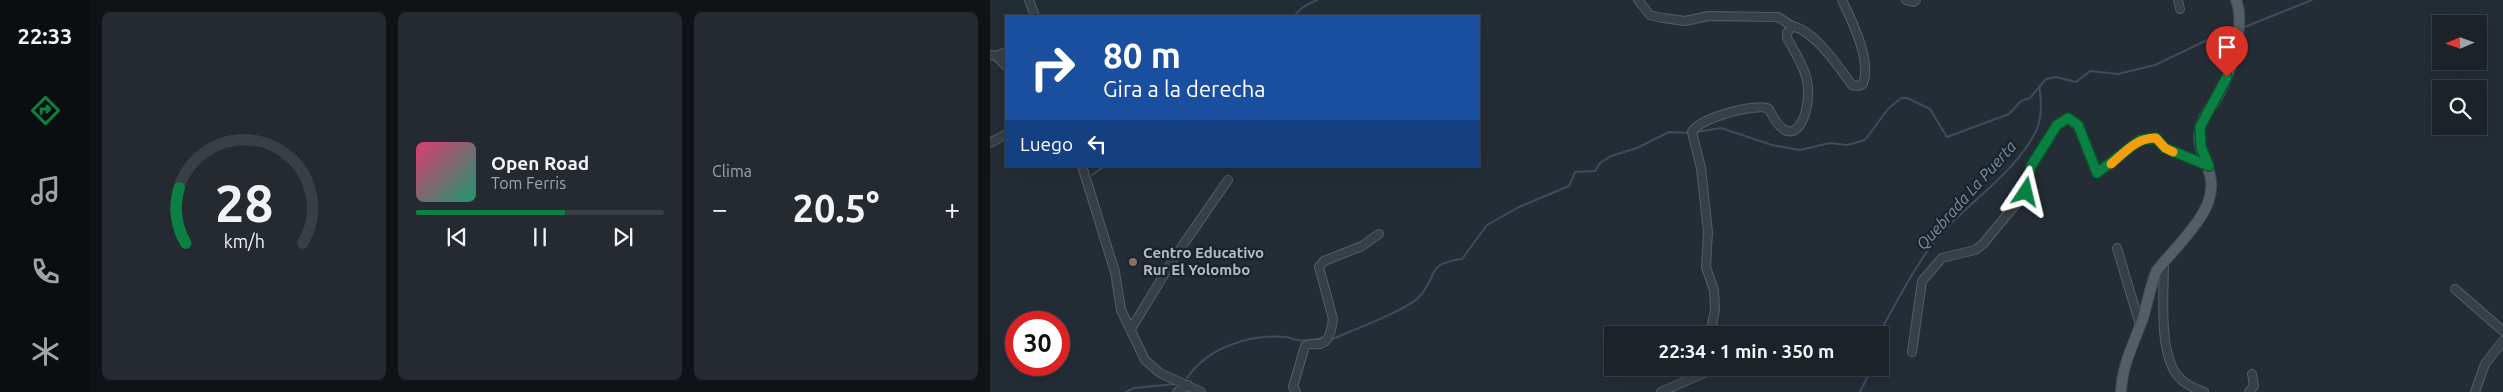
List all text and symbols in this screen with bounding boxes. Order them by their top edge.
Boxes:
north arrow [2432,15,2488,70]
map controls [2432,15,2487,135]
text: 22:33 [17,23,73,48]
pin [2206,26,2248,77]
icon: arrive [2213,33,2241,61]
icon: right [1020,35,1085,100]
text: 80 m [1103,35,1181,75]
text: Gira a la derecha [1103,76,1266,101]
button: search [2432,80,2487,135]
icon: directions [28,93,63,128]
icon: left [1083,130,1111,158]
text: Luego [1020,133,1073,155]
water label: Quebrada La Puerta [1912,137,2021,254]
text: Open Road [491,152,589,174]
text: Clima [712,162,752,180]
position arrow [1999,165,2051,217]
icon: music [28,173,63,208]
text: 28 [215,174,273,232]
text: Tom Ferris [491,174,566,192]
text: 20.5° [792,187,880,229]
text: − [712,193,728,224]
text: + [944,193,960,224]
icon: previous [443,223,471,251]
icon: pause [526,223,554,251]
icon: next [609,223,637,251]
text: km/h [223,231,265,251]
place label: Centro Educativo Rur El Yolombo [1143,244,1264,278]
icon: phone [28,254,63,289]
marker: Centro Educativo Rur El Yolombo [1127,256,1139,268]
speed limit sign: 30 [1005,311,1070,376]
icon: climate [28,334,63,369]
text: 22:34 · 1 min · 350 m [1659,340,1834,362]

